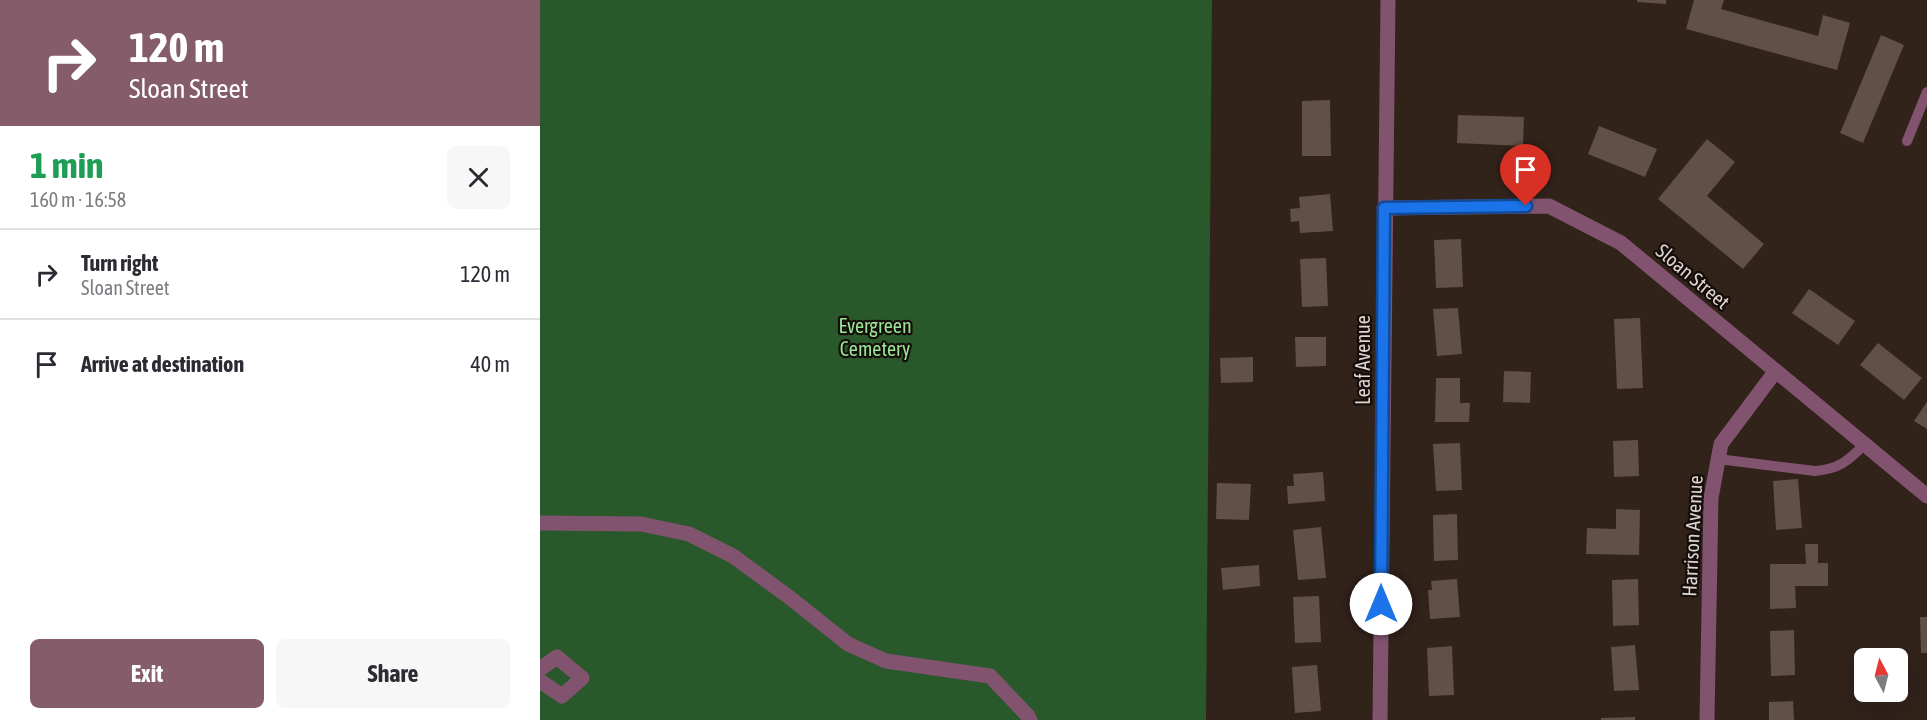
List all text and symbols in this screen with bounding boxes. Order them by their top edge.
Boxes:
text: 120 m [129,23,224,71]
icon: right [30,24,108,102]
text: Sloan Street [129,73,249,104]
text: 1 min [30,144,104,186]
pin [1500,144,1551,206]
button: close [447,146,510,209]
icon: arrive [1509,153,1542,186]
text: 160 m · 16:58 [30,188,126,211]
street label: Sloan Street [1652,239,1734,313]
text: Turn right [81,250,158,276]
icon: right [30,258,63,291]
text: 120 m [460,261,510,287]
text: Sloan Street [81,276,170,299]
park label: Evergreen Cemetery [838,314,912,360]
street label: Leaf Avenue [1351,315,1374,405]
icon: arrive [30,348,63,381]
text: Arrive at destination [81,351,244,377]
text: 40 m [470,351,510,377]
street label: Harrison Avenue [1677,475,1707,597]
position arrow [1349,572,1413,636]
button: Exit [30,639,264,708]
button: Share [276,639,510,708]
north arrow [1854,648,1908,702]
map controls [1854,648,1908,702]

